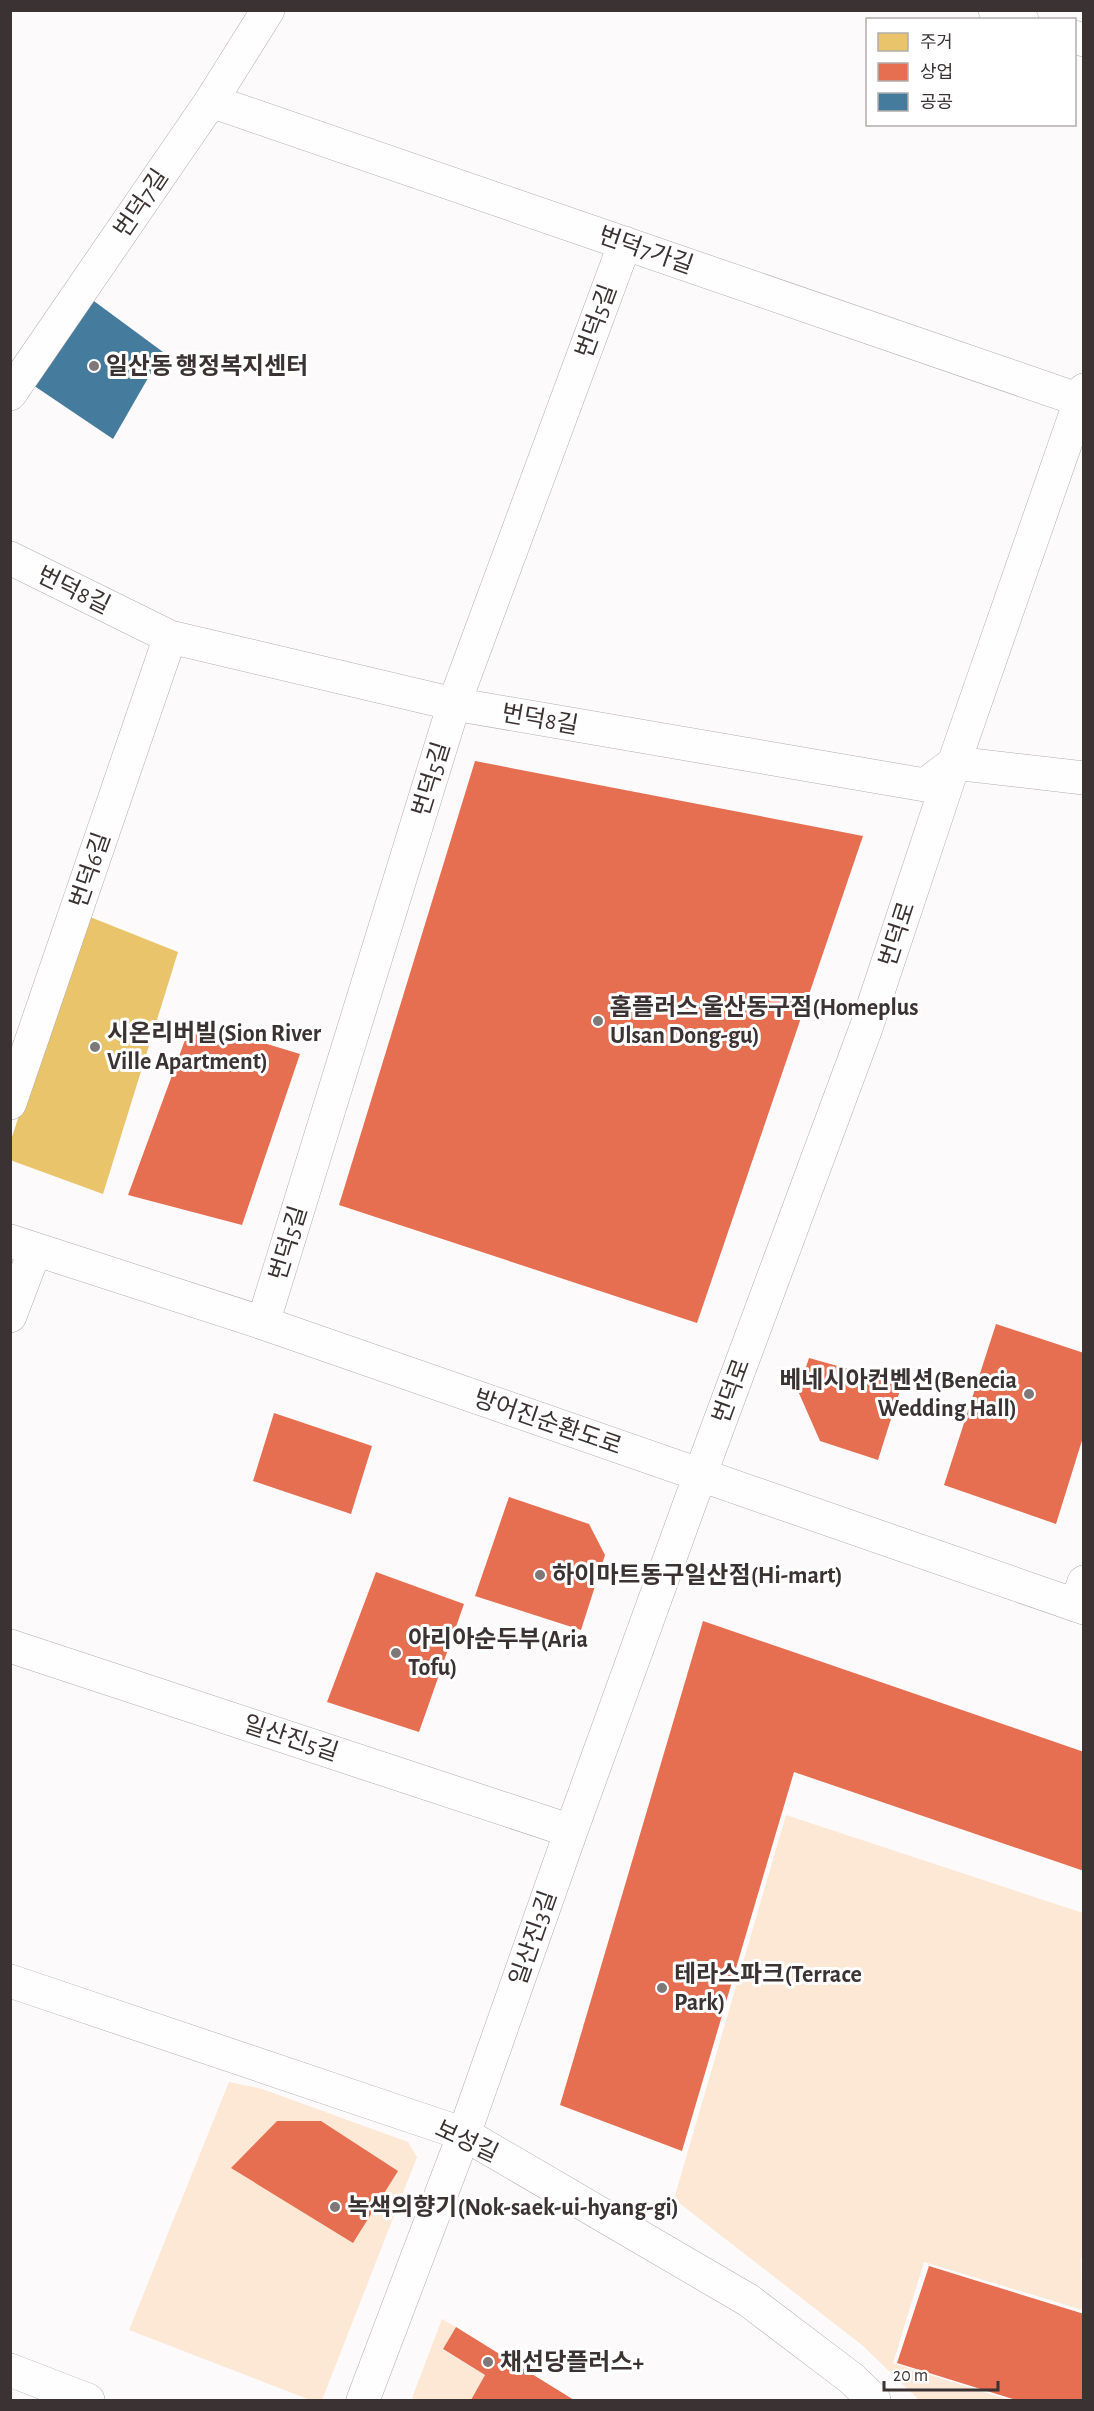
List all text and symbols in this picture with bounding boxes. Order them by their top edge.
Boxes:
legend [866,18,1076,126]
text: 주거 [920,33,953,52]
text: 상업 [920,62,953,82]
text: 공공 [920,93,953,112]
street label: 번덕7길 [110,165,173,242]
street label: 번덕7가길 [595,223,696,278]
street label: 번덕5길 [572,281,621,361]
place label: 일산동 행정복지센터 [106,353,308,379]
marker: 일산동 행정복지센터 [87,359,101,373]
street label: 번덕8길 [33,562,114,619]
street label: 번덕8길 [500,700,580,739]
street label: 번덕5길 [408,739,455,819]
street label: 번덕6길 [66,829,115,911]
street label: 번덕로 [875,899,920,970]
place label: 홈플러스 울산동구점(Homeplus Ulsan Dong-gu) [610,994,919,1048]
marker: 홈플러스 울산동구점(Homeplus Ulsan Dong-gu) [591,1014,605,1028]
place label: 시온리버빌(Sion River Ville Apartment) [107,1020,322,1074]
marker: 시온리버빌(Sion River Ville Apartment) [88,1040,102,1054]
street label: 번덕5길 [265,1203,312,1283]
street label: 번덕로 [708,1356,755,1427]
place label: 베네시아컨벤션(Benecia Wedding Hall) [779,1367,1017,1421]
street label: 방어진순환도로 [471,1385,625,1459]
marker: 베네시아컨벤션(Benecia Wedding Hall) [1022,1387,1036,1401]
place label: 하이마트동구일산점(Hi-mart) [552,1562,843,1588]
marker: 하이마트동구일산점(Hi-mart) [533,1568,547,1582]
place label: 아리아순두부(Aria Tofu) [408,1626,588,1680]
marker: 아리아순두부(Aria Tofu) [389,1646,403,1660]
street label: 일산진5길 [240,1711,341,1766]
street label: 일산진3길 [506,1888,561,1989]
place label: 테라스파크(Terrace Park) [674,1961,862,2015]
marker: 테라스파크(Terrace Park) [655,1981,669,1995]
street label: 보성길 [431,2116,502,2167]
place label: 녹색의향기(Nok-saek-ui-hyang-gi) [347,2194,679,2220]
marker: 녹색의향기(Nok-saek-ui-hyang-gi) [328,2200,342,2214]
place label: 채선당플러스+ [500,2349,644,2375]
scale bar [884,2354,998,2392]
marker: 채선당플러스+ [481,2355,495,2369]
text: 20 m [893,2367,928,2385]

